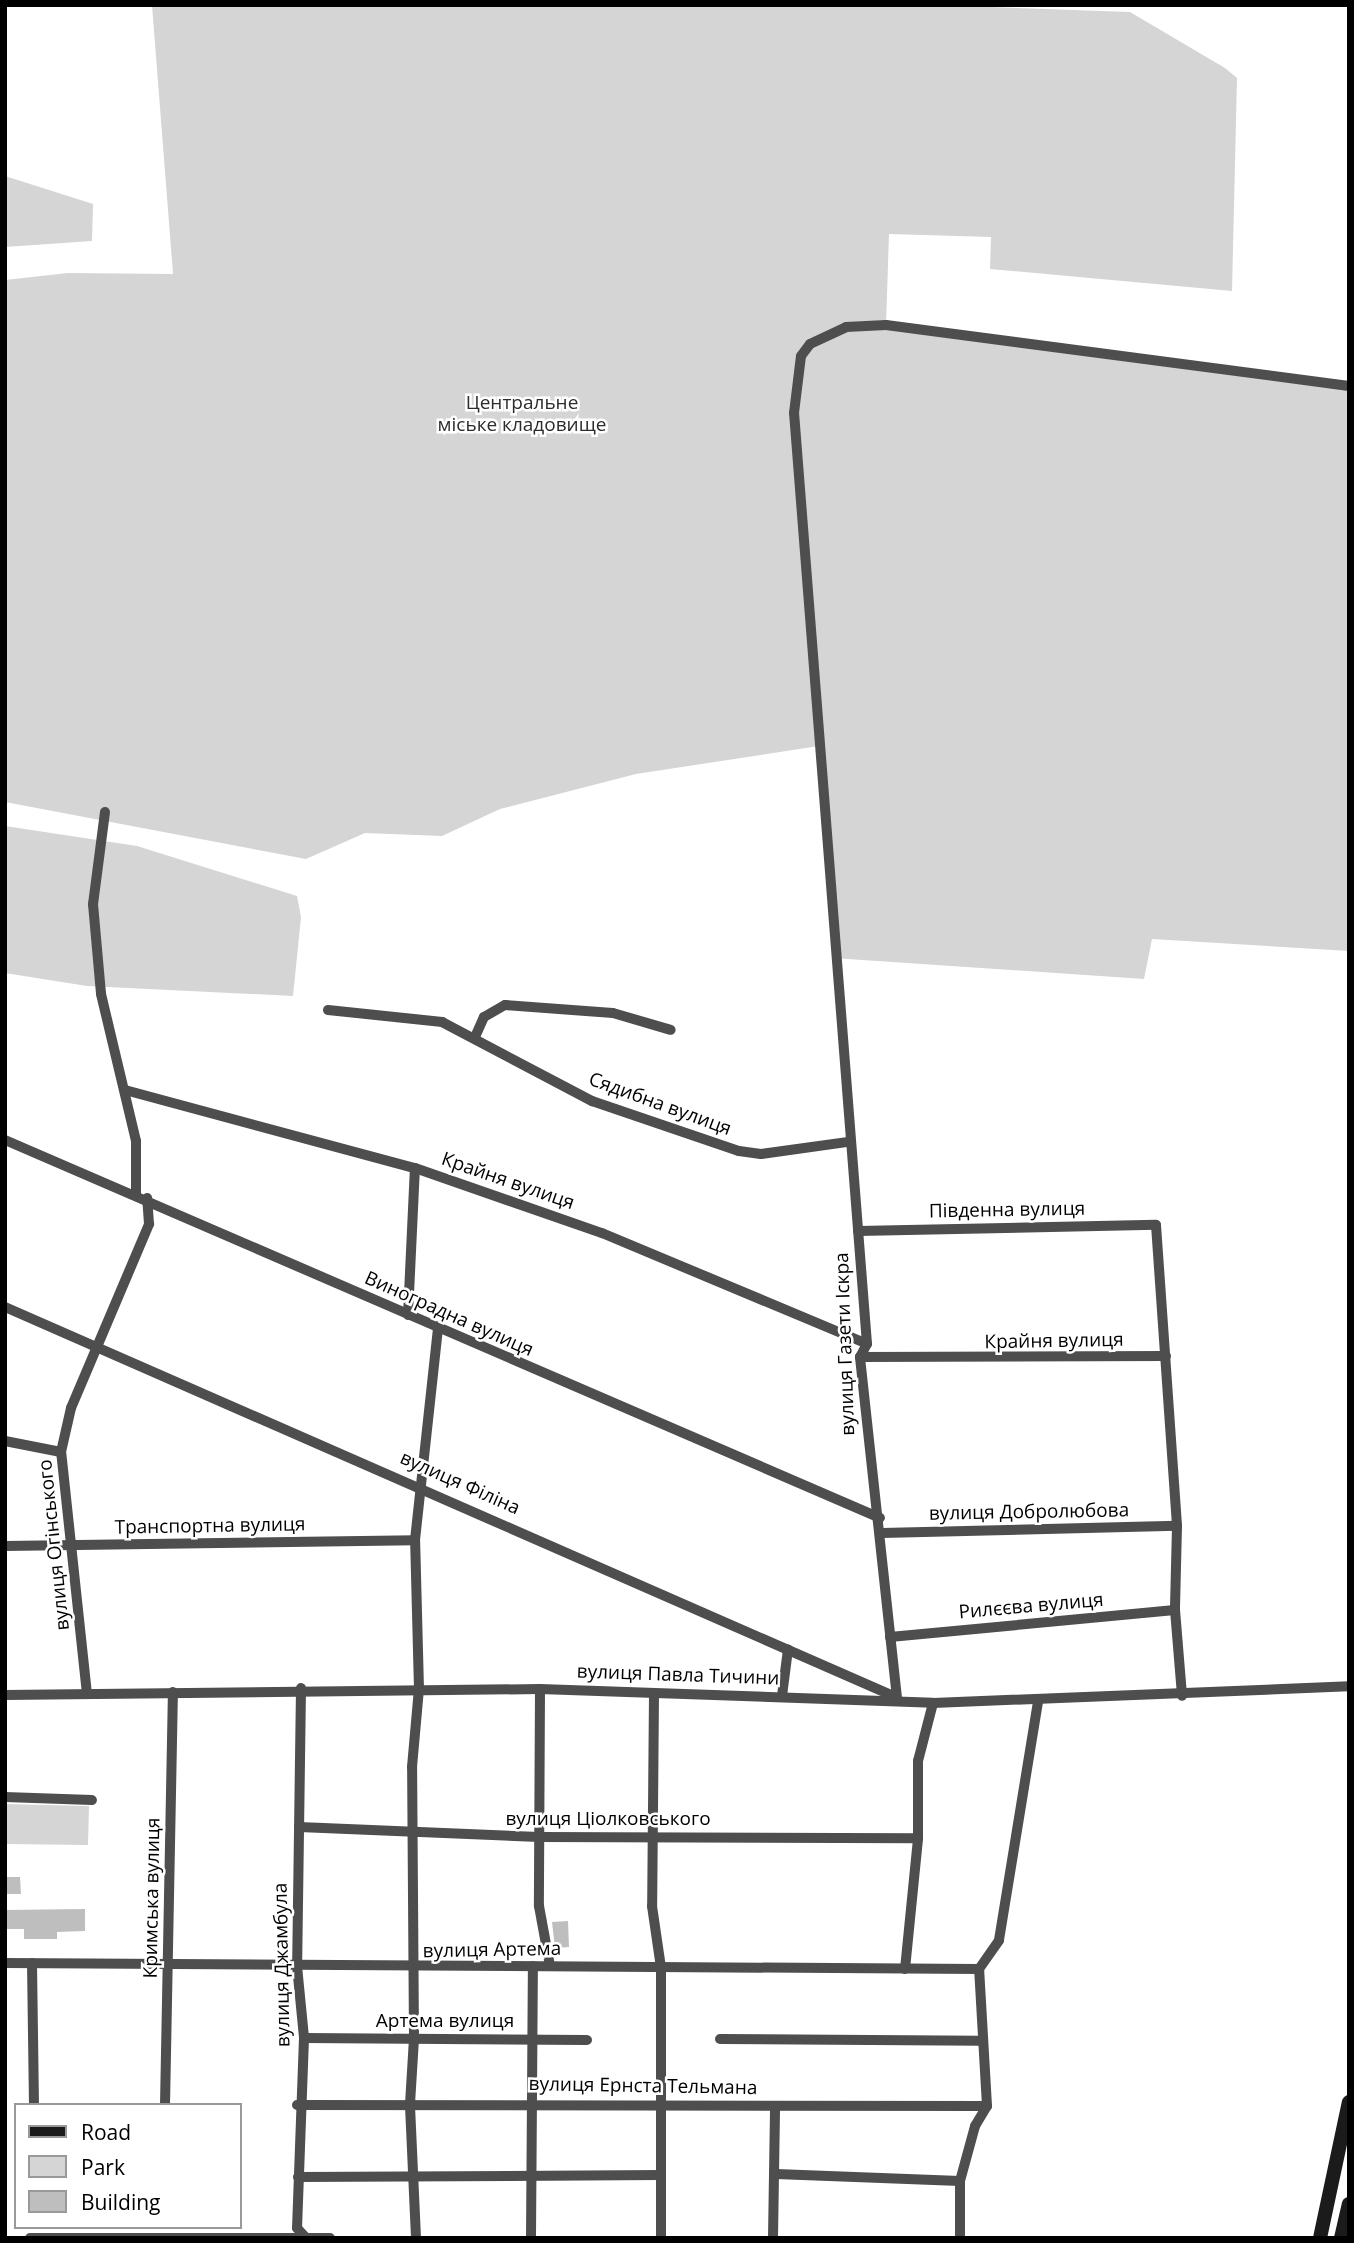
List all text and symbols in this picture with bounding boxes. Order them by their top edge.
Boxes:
park label: Центральне міське кладовище [438,392,606,436]
street label: Сядибна вулиця [586,1068,734,1140]
street label: Крайня вулиця [439,1148,577,1214]
street label: Південна вулиця [929,1197,1085,1223]
street label: вулиця Газети Іскра [830,1252,860,1436]
street label: Виноградна вулиця [361,1266,537,1362]
street label: Крайня вулиця [984,1328,1124,1354]
street label: вулиця Філіна [396,1446,524,1520]
street label: вулиця Огінського [34,1458,74,1632]
street label: вулиця Добролюбова [929,1499,1129,1525]
street label: Транспортна вулиця [114,1513,306,1539]
street label: Рилєєва вулиця [958,1588,1104,1624]
street label: вулиця Павла Тичини [576,1660,780,1690]
street label: вулиця Ціолковського [505,1808,711,1830]
street label: Кримська вулиця [139,1817,165,1979]
street label: вулиця Джамбула [269,1883,295,2047]
street label: вулиця Артема [423,1937,561,1963]
street label: Артема вулиця [376,2010,514,2032]
street label: вулиця Ернста Тельмана [528,2073,758,2099]
legend [14,2103,242,2229]
text: Road [81,2118,131,2146]
text: Park [81,2153,125,2181]
text: Building [81,2188,160,2216]

